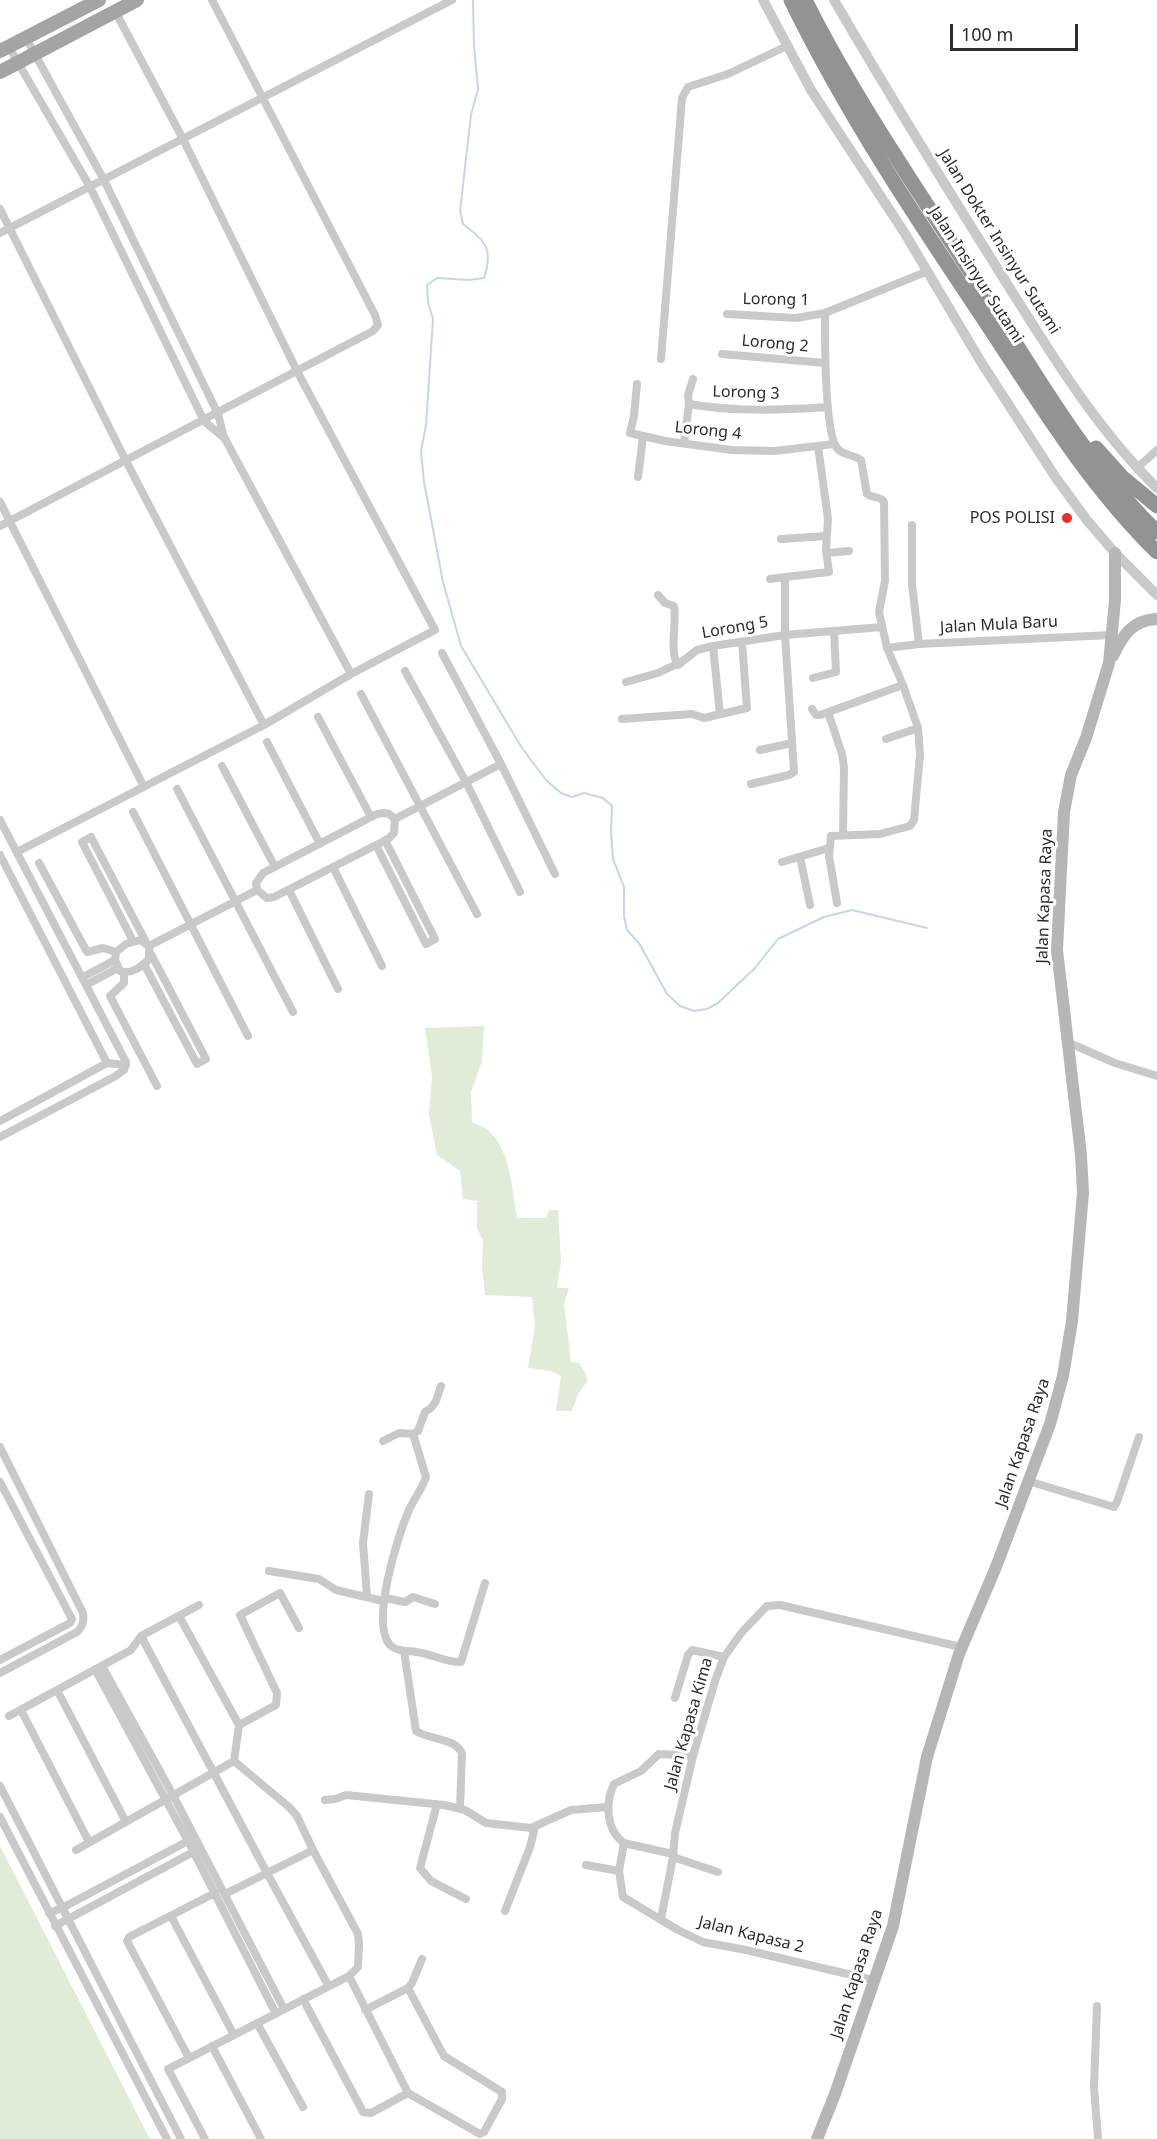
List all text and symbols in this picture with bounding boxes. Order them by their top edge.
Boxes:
scale bar [953,12,1080,50]
text: 100 m [961,22,1013,46]
street label: Jalan Dokter Insinyur Sutami [934,146,1064,338]
street label: Jalan Insinyur Sutami [925,203,1027,347]
street label: Lorong 1 [742,290,810,310]
street label: Lorong 2 [741,332,809,356]
street label: Lorong 3 [712,382,780,404]
street label: Lorong 4 [674,418,742,444]
place label: POS POLISI [970,508,1055,528]
marker: POS POLISI [1060,511,1074,525]
street label: Jalan Mula Baru [940,612,1058,638]
street label: Lorong 5 [700,613,770,643]
street label: Jalan Kapasa Raya [1033,828,1057,964]
street label: Jalan Kapasa Raya [992,1376,1054,1510]
street label: Jalan Kapasa Kima [661,1656,717,1792]
street label: Jalan Kapasa Raya [827,1907,887,2041]
street label: Jalan Kapasa 2 [696,1913,806,1957]

